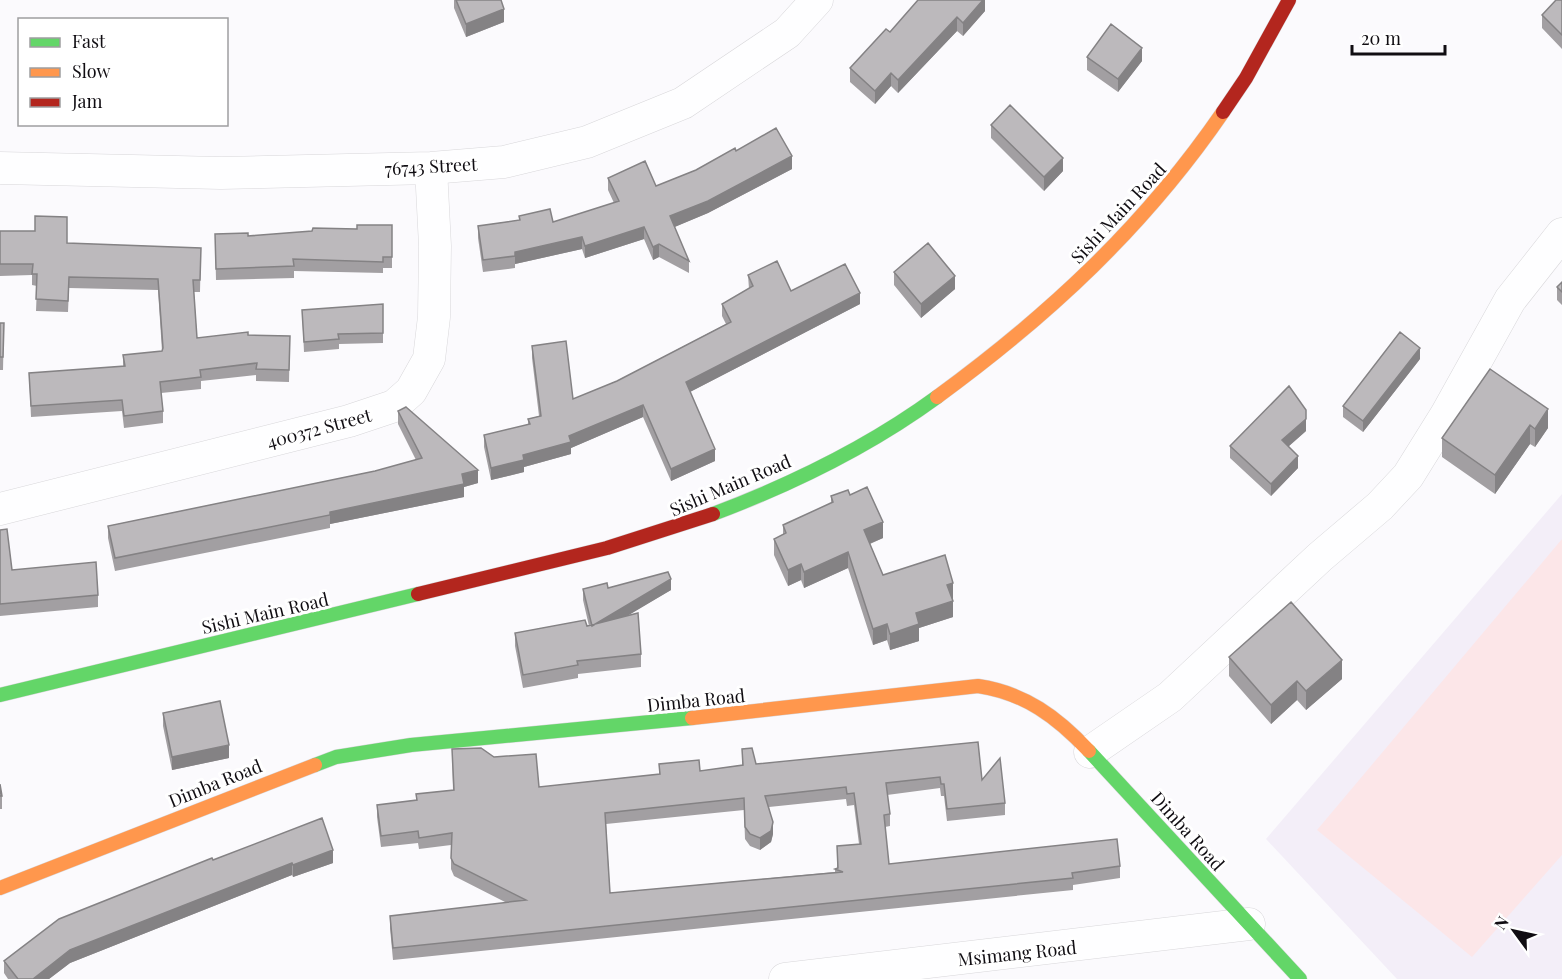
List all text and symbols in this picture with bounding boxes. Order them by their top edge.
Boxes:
legend [18,18,228,126]
scale bar [1352,18,1445,56]
text: 20 m [1361,26,1401,50]
text: Fast [72,29,106,53]
text: Slow [72,59,110,83]
text: Jam [71,89,102,113]
street label: 76743 Street [384,152,479,180]
street label: Sishi Main Road [1065,157,1171,268]
street label: 400372 Street [264,402,375,453]
street label: Sishi Main Road [666,448,795,521]
street label: Sishi Main Road [199,587,331,639]
street label: Dimba Road [646,683,747,717]
street label: Dimba Road [165,753,266,813]
street label: Dimba Road [1146,786,1230,876]
north arrow [1484,901,1544,961]
text: N [1489,912,1513,933]
street label: Msimang Road [956,935,1078,971]

